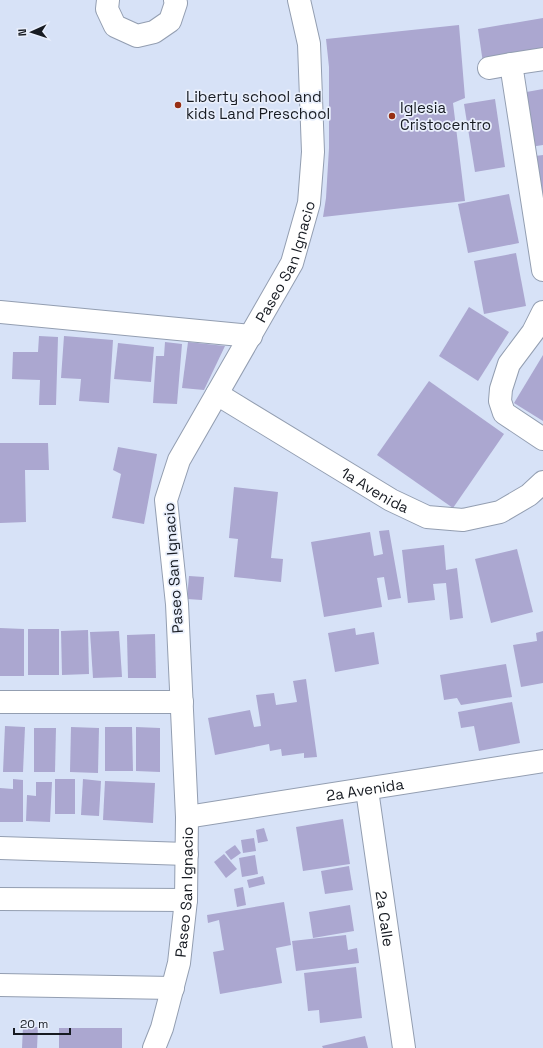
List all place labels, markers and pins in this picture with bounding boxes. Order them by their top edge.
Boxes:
place label: Liberty school and kids Land Preschool [186,87,330,123]
place label: Iglesia Cristocentro [400,98,491,134]
marker: Liberty school and kids Land Preschool [173,100,183,110]
marker: Iglesia Cristocentro [387,111,397,121]

